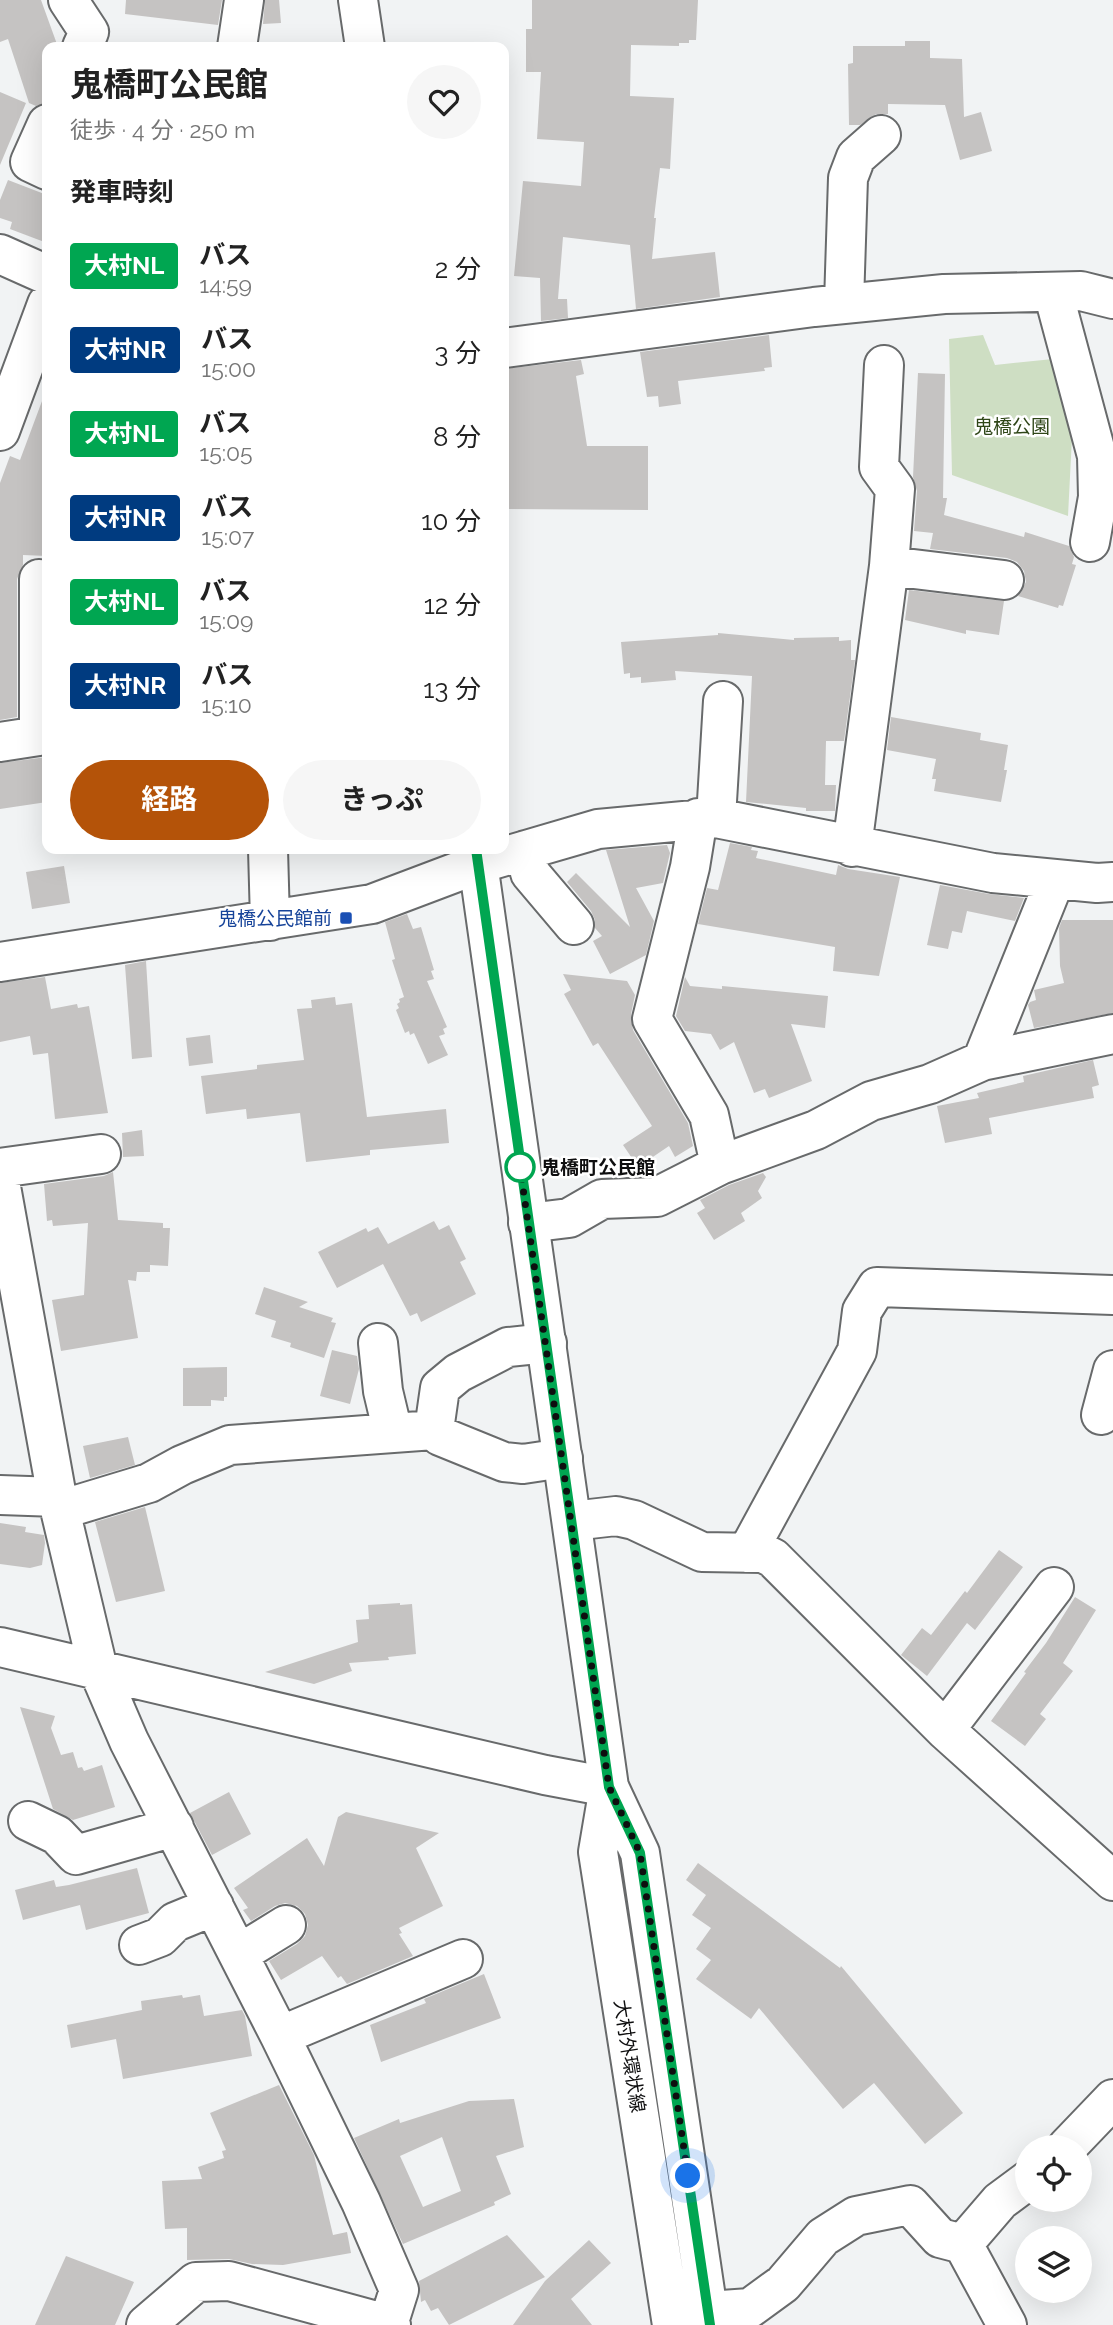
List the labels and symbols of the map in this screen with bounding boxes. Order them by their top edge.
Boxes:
park label: 鬼橋公園 [974,415,1050,437]
place label: 鬼橋公民館前 [218,907,332,929]
marker: 鬼橋公民館前 [338,910,354,926]
marker: 鬼橋町公民館 [505,1152,535,1182]
place label: 鬼橋町公民館 [541,1156,655,1178]
street label: 大村外環状線 [610,1998,650,2114]
your location [670,2158,705,2193]

